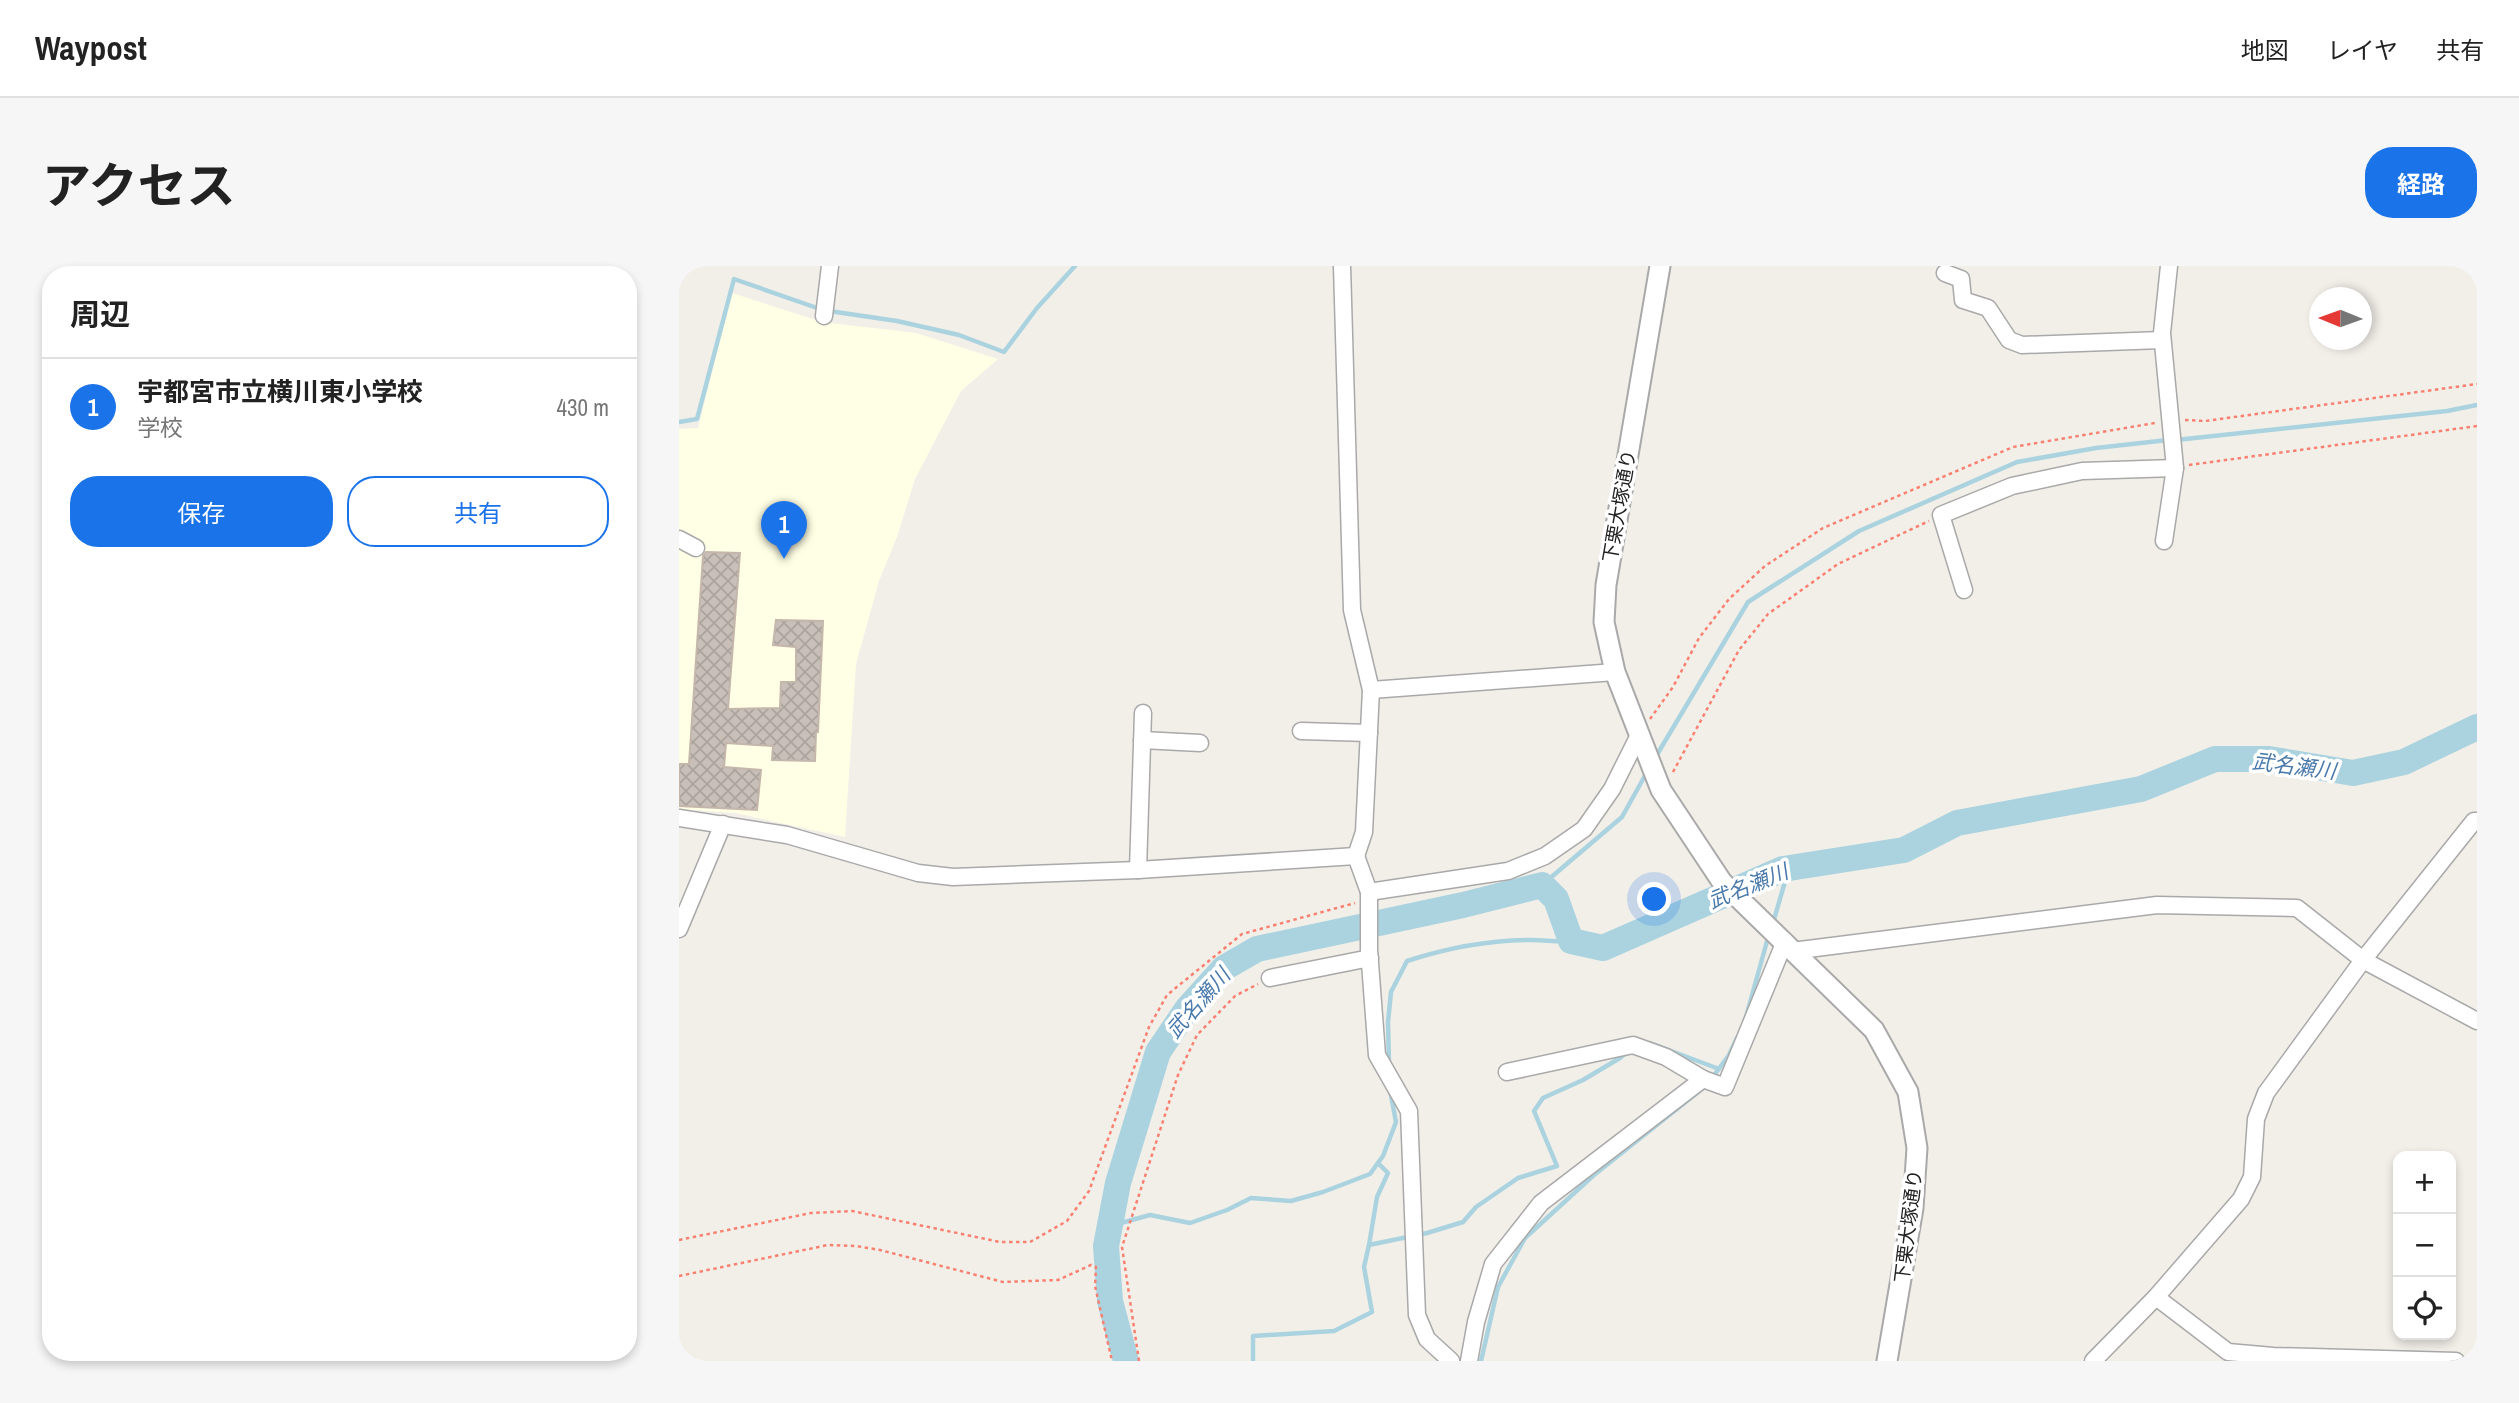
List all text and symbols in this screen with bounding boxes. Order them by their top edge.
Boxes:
text: Waypost [35,26,147,70]
text: 地図 [2241,34,2289,66]
text: レイヤ [2327,34,2398,66]
text: 共有 [2436,34,2484,66]
button: 経路 [2365,147,2477,218]
text: アクセス [42,152,236,218]
north arrow [2309,287,2372,350]
text: 周辺 [70,294,130,334]
text: 宇都宮市立横川東小学校 [137,374,423,409]
text: 1 [88,392,98,423]
text: 430 m [557,392,609,423]
text: 学校 [137,412,183,443]
street label: 下栗大塚通り [1596,448,1642,564]
button: 保存 [70,476,333,547]
button: 共有 [347,476,609,547]
pin: 1 [761,501,807,559]
water label: 武名瀬川 [2251,746,2339,786]
water label: 武名瀬川 [1704,856,1794,915]
your location [1637,882,1671,916]
water label: 武名瀬川 [1160,960,1238,1044]
map controls [2393,1151,2456,1340]
button: + [2393,1151,2456,1214]
street label: 下栗大塚通り [1888,1168,1928,1284]
button: − [2393,1214,2456,1277]
button: locate [2393,1277,2456,1340]

